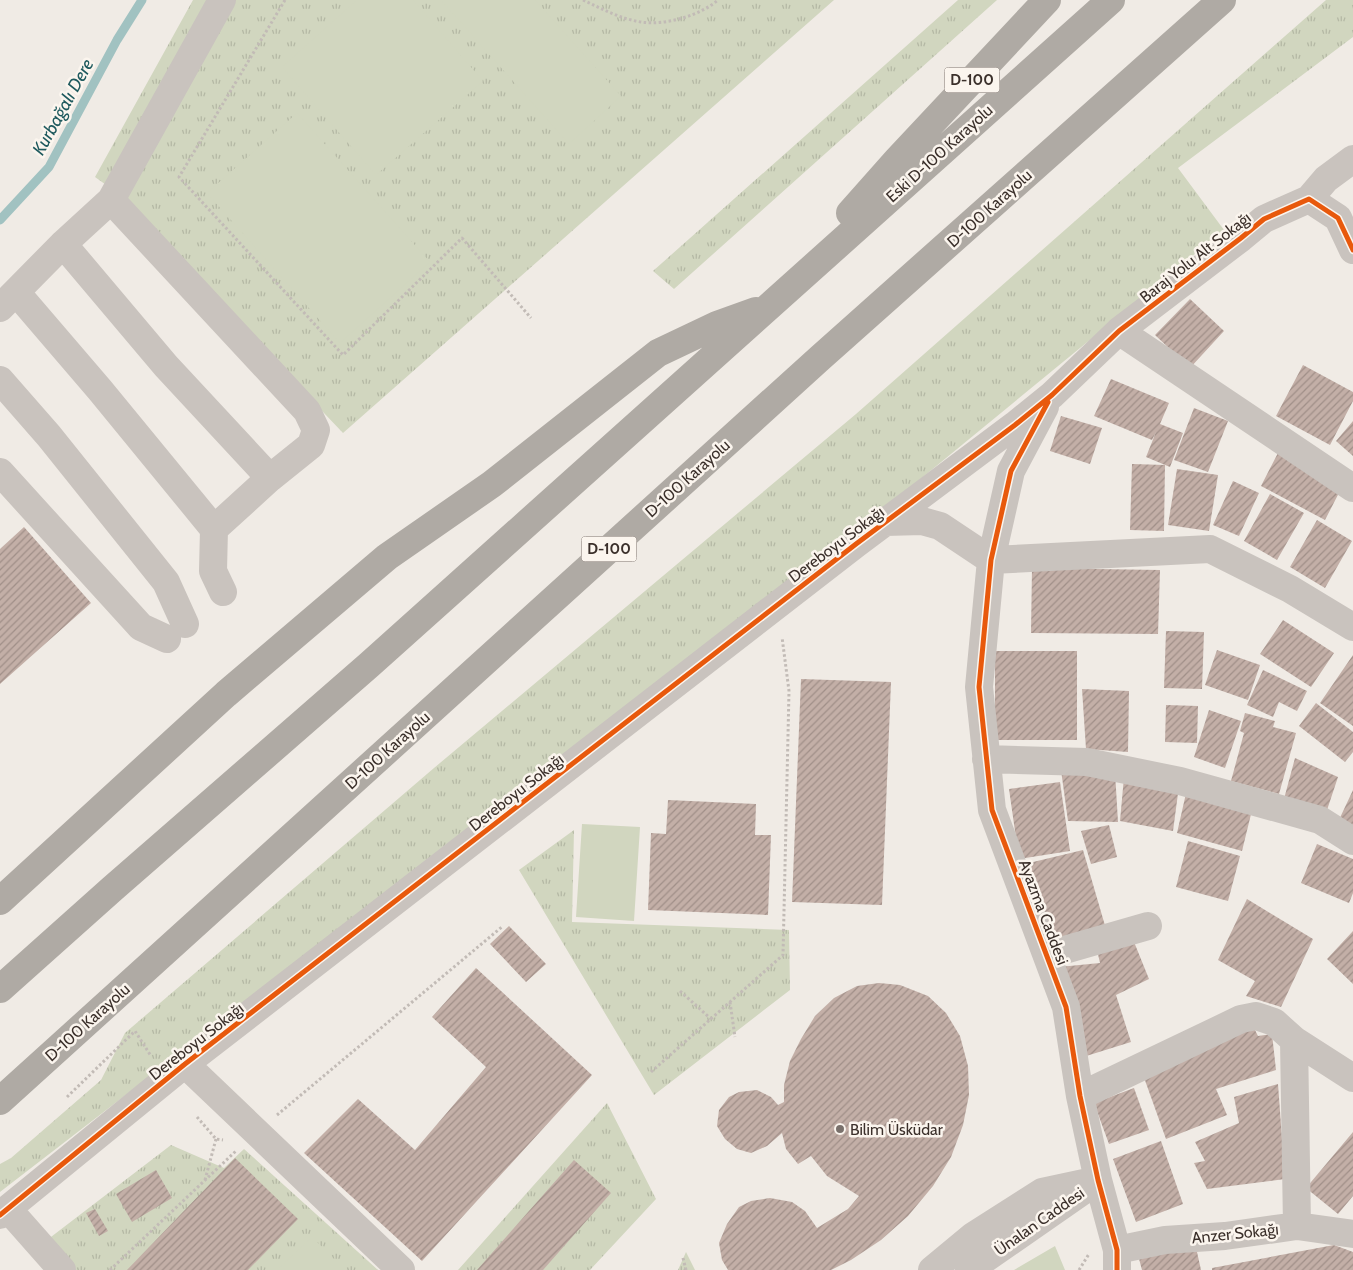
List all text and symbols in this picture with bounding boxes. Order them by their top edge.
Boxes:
water label: Kurbağalı Dere [28,55,98,159]
road number: D-100 [944,68,1000,92]
street label: Eski D-100 Karayolu [882,101,997,206]
street label: D-100 Karayolu [943,165,1036,251]
street label: Baraj Yolu Alt Sokağı [1136,208,1255,307]
street label: D-100 Karayolu [641,435,734,521]
street label: Dereboyu Sokağı [785,502,888,586]
road number: D-100 [582,536,636,562]
street label: D-100 Karayolu [341,707,434,793]
street label: Dereboyu Sokağı [465,750,567,835]
street label: Ayazma Caddesi [1015,857,1072,968]
street label: D-100 Karayolu [41,979,134,1065]
street label: Dereboyu Sokağı [145,999,247,1084]
place label: Bilim Üsküdar [850,1120,944,1139]
marker: Bilim Üsküdar [834,1123,846,1135]
street label: Ünalan Caddesi [991,1183,1088,1259]
street label: Anzer Sokağı [1191,1219,1279,1248]

